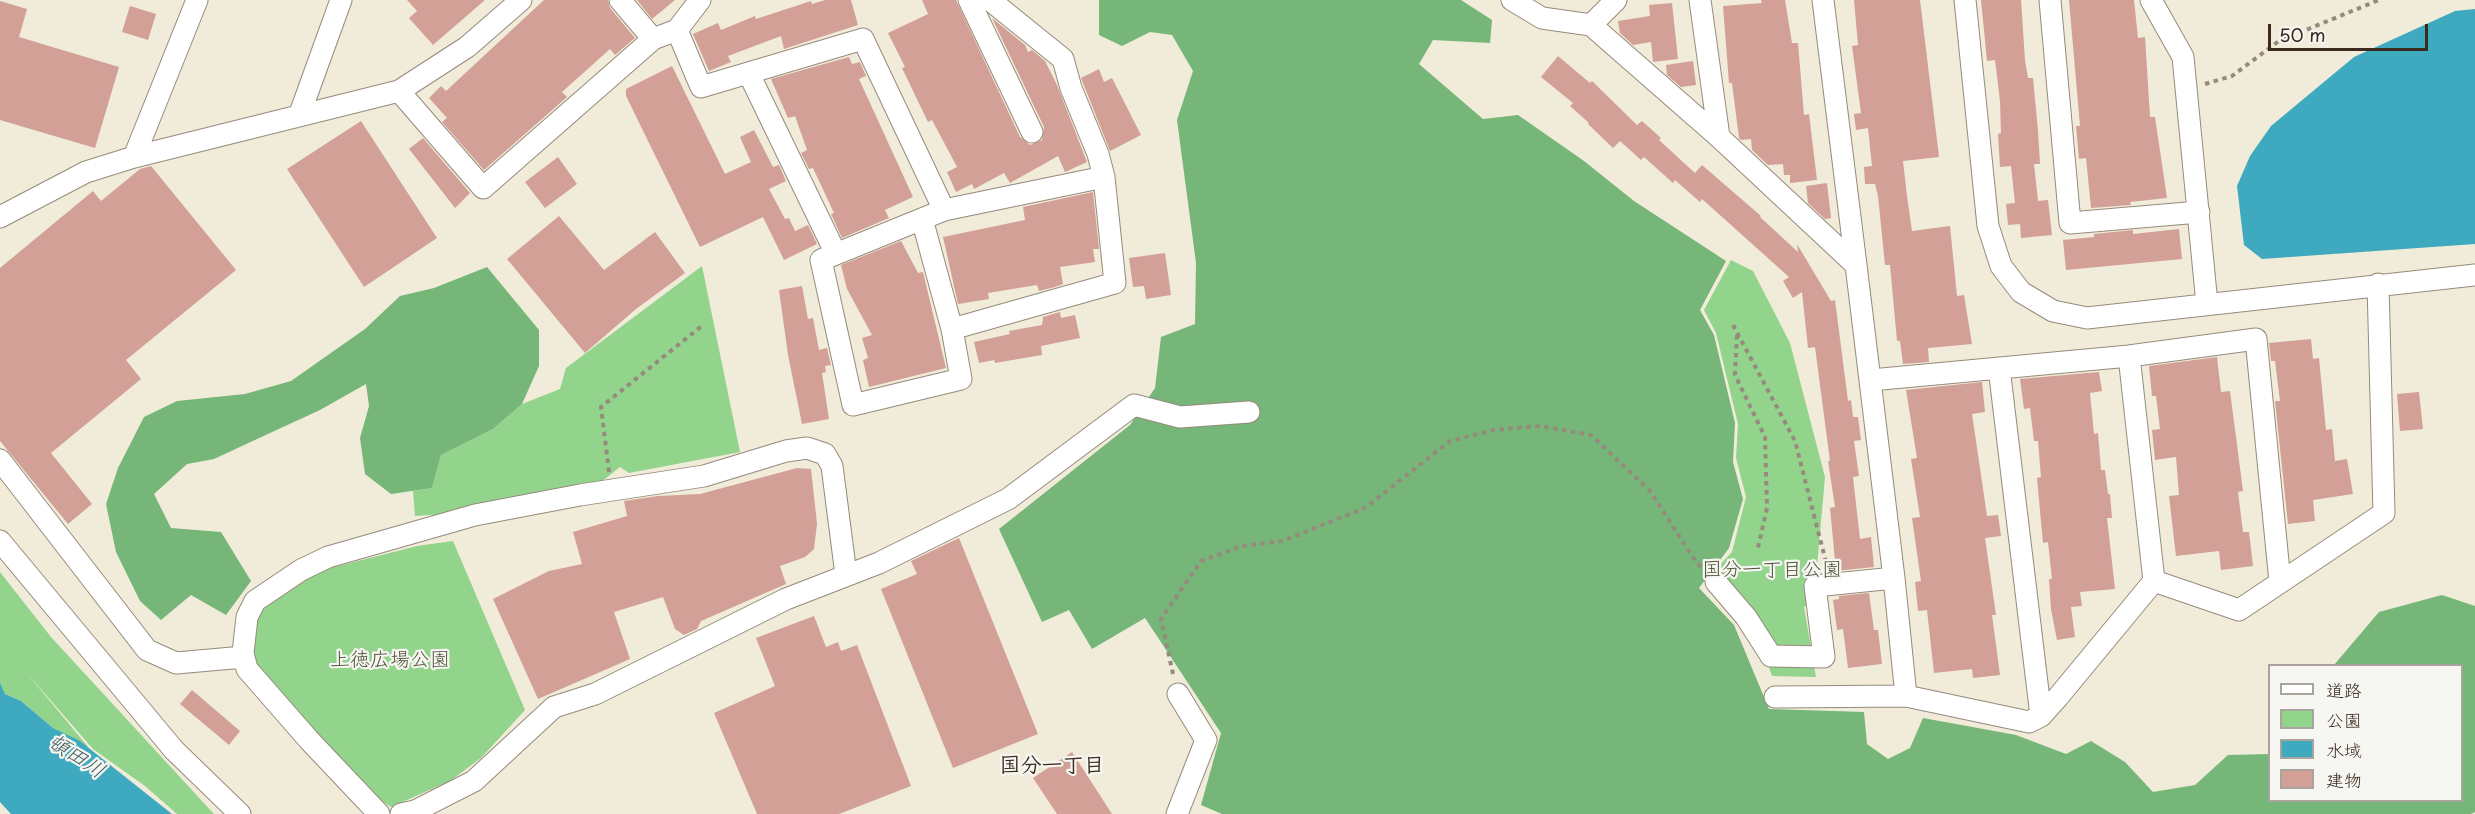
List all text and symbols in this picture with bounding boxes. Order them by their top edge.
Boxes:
scale bar [2271,12,2432,50]
text: 50 m [2279,21,2326,48]
park label: 国分一丁目公園 [1702,558,1842,582]
park label: 上徳広場公園 [330,648,450,672]
legend [2268,664,2463,802]
text: 道路 [2326,676,2362,703]
text: 公園 [2326,706,2362,733]
water label: 頓田川 [43,729,109,785]
text: 水域 [2326,736,2362,763]
district label: 国分一丁目 [1000,753,1104,779]
text: 建物 [2326,766,2362,793]

